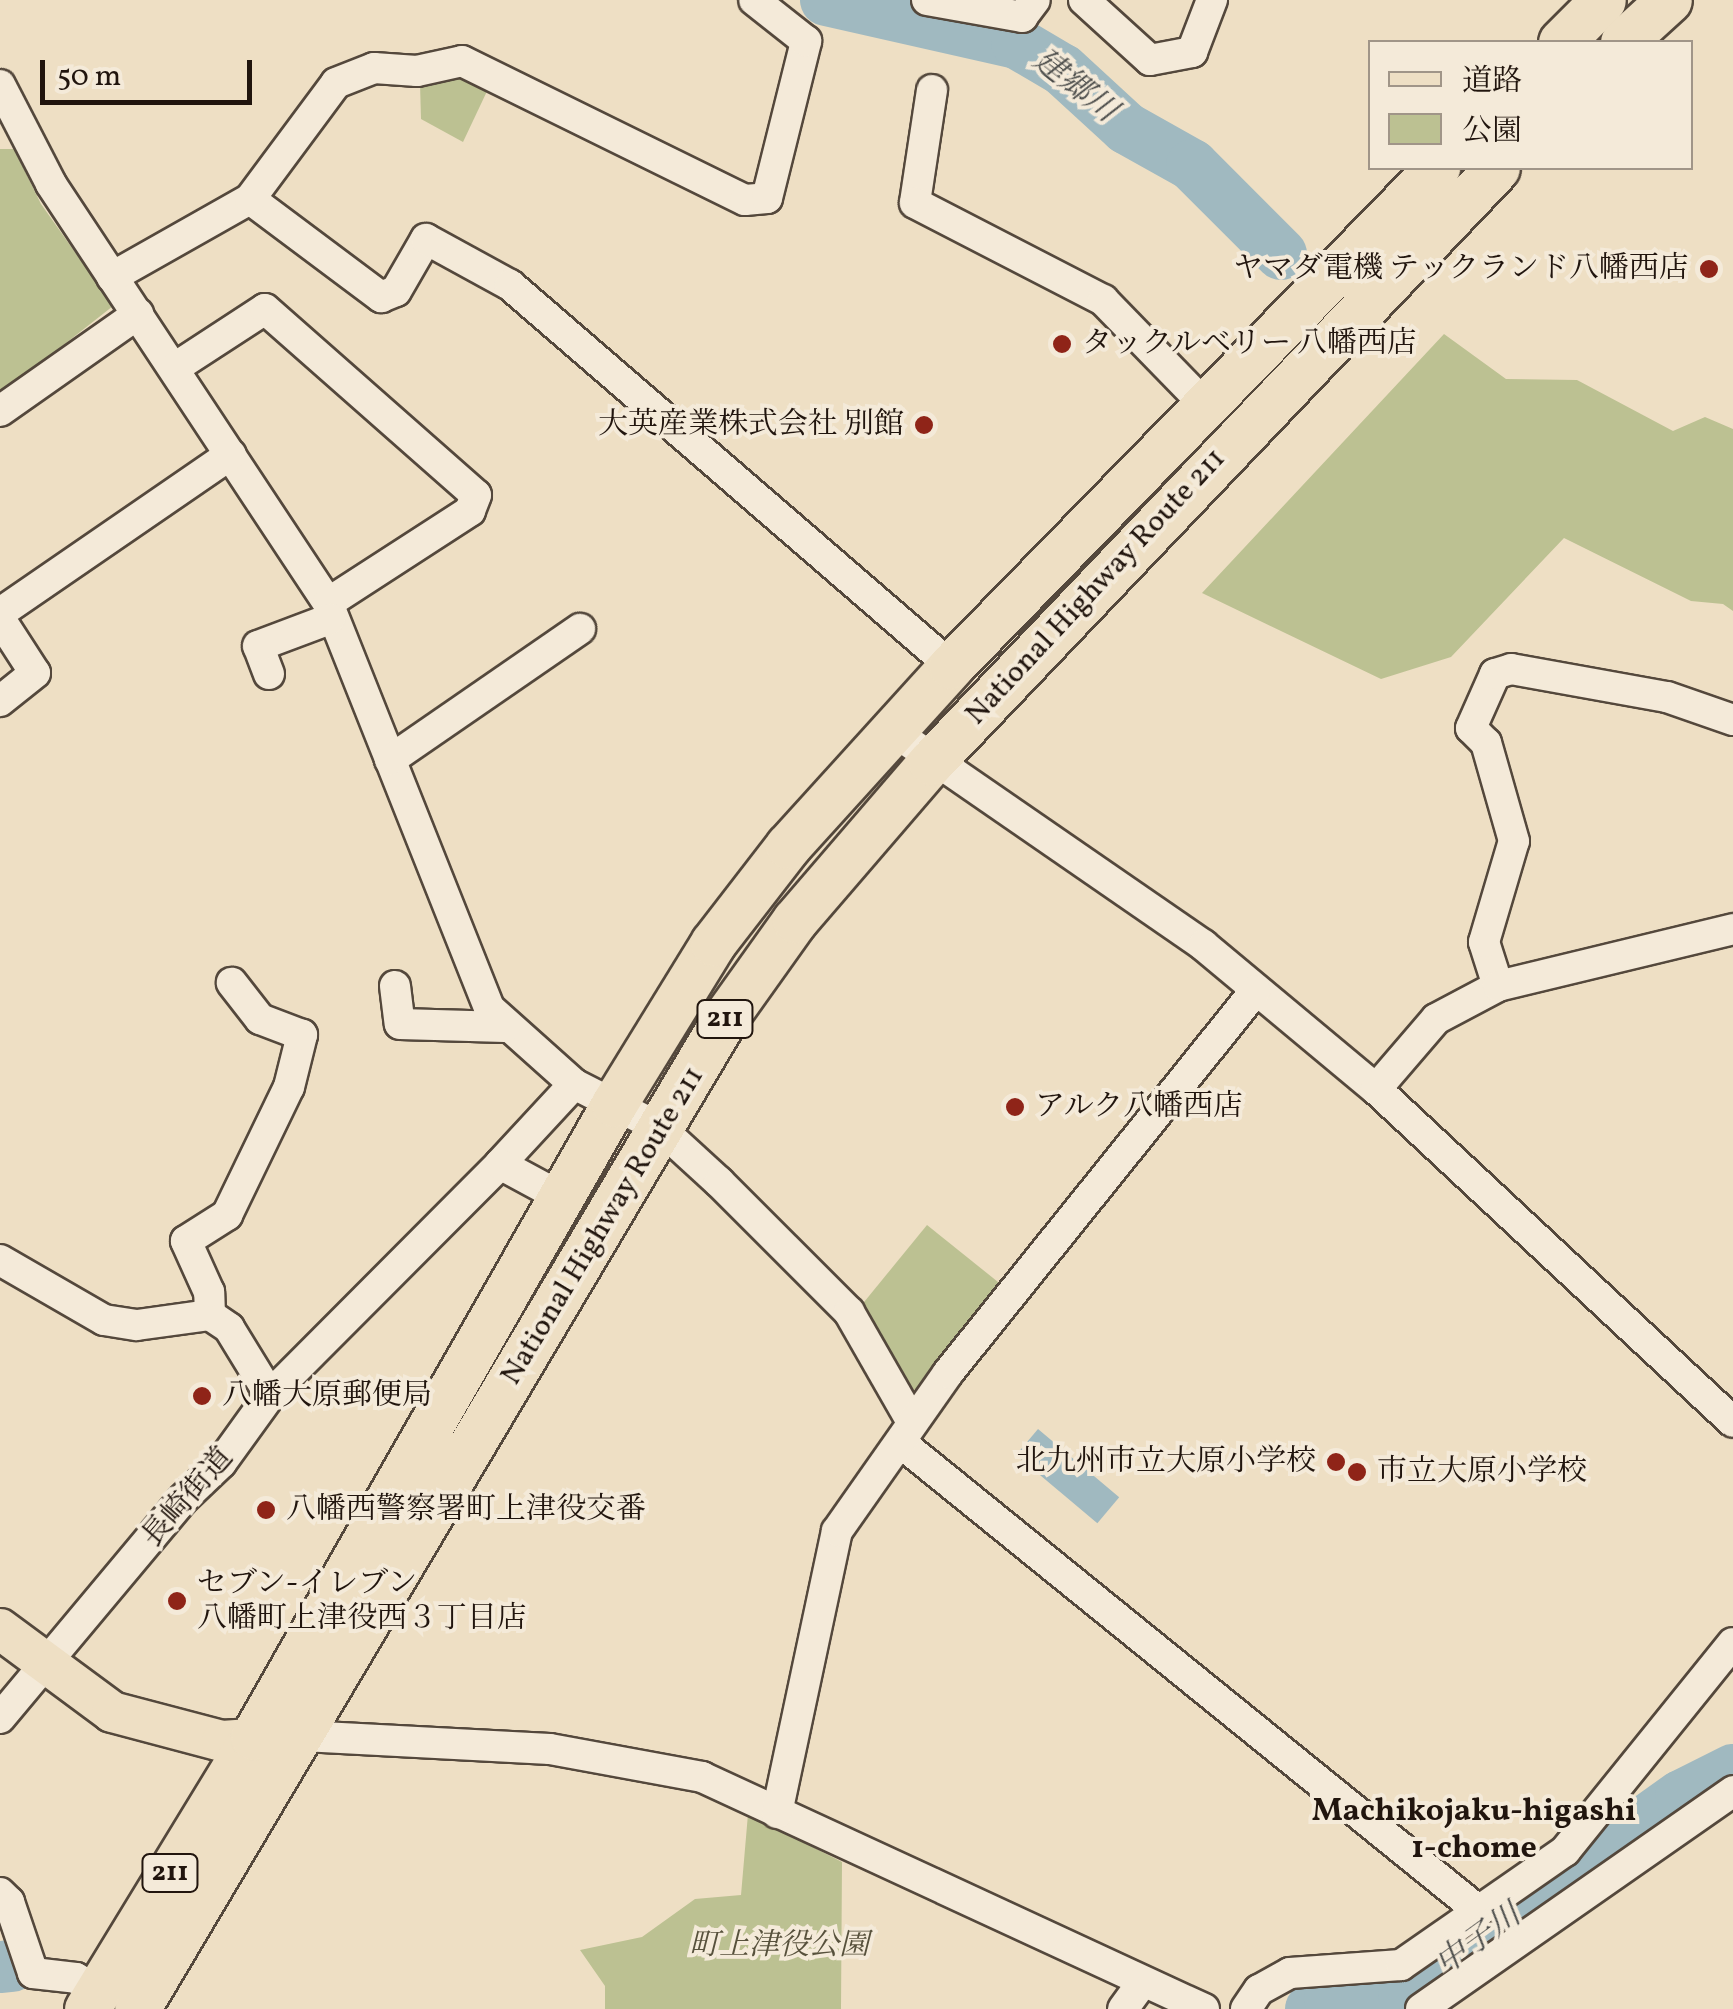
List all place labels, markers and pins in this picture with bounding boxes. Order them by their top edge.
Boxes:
place label: ヤマダ電機 テックランド八幡西店 [1233,251,1689,287]
marker: ヤマダ電機 テックランド八幡西店 [1698,258,1720,280]
place label: タックルベリー 八幡西店 [1082,326,1418,362]
marker: タックルベリー 八幡西店 [1051,333,1073,355]
place label: 大英産業株式会社 別館 [598,407,904,443]
marker: 大英産業株式会社 別館 [913,414,935,436]
place label: アルク八幡西店 [1035,1089,1245,1125]
marker: アルク八幡西店 [1004,1096,1026,1118]
place label: 八幡大原郵便局 [222,1378,432,1414]
marker: 八幡大原郵便局 [191,1385,213,1407]
place label: 北九州市立大原小学校 [1016,1444,1316,1480]
marker: 北九州市立大原小学校 [1325,1451,1347,1473]
place label: 市立大原小学校 [1377,1454,1587,1490]
marker: 市立大原小学校 [1346,1461,1368,1483]
place label: 八幡西警察署町上津役交番 [286,1492,646,1528]
marker: 八幡西警察署町上津役交番 [255,1499,277,1521]
place label: セブン-イレブン 八幡町上津役西３丁目店 [197,1566,527,1636]
marker: セブン-イレブン 八幡町上津役西３丁目店 [166,1590,188,1612]

